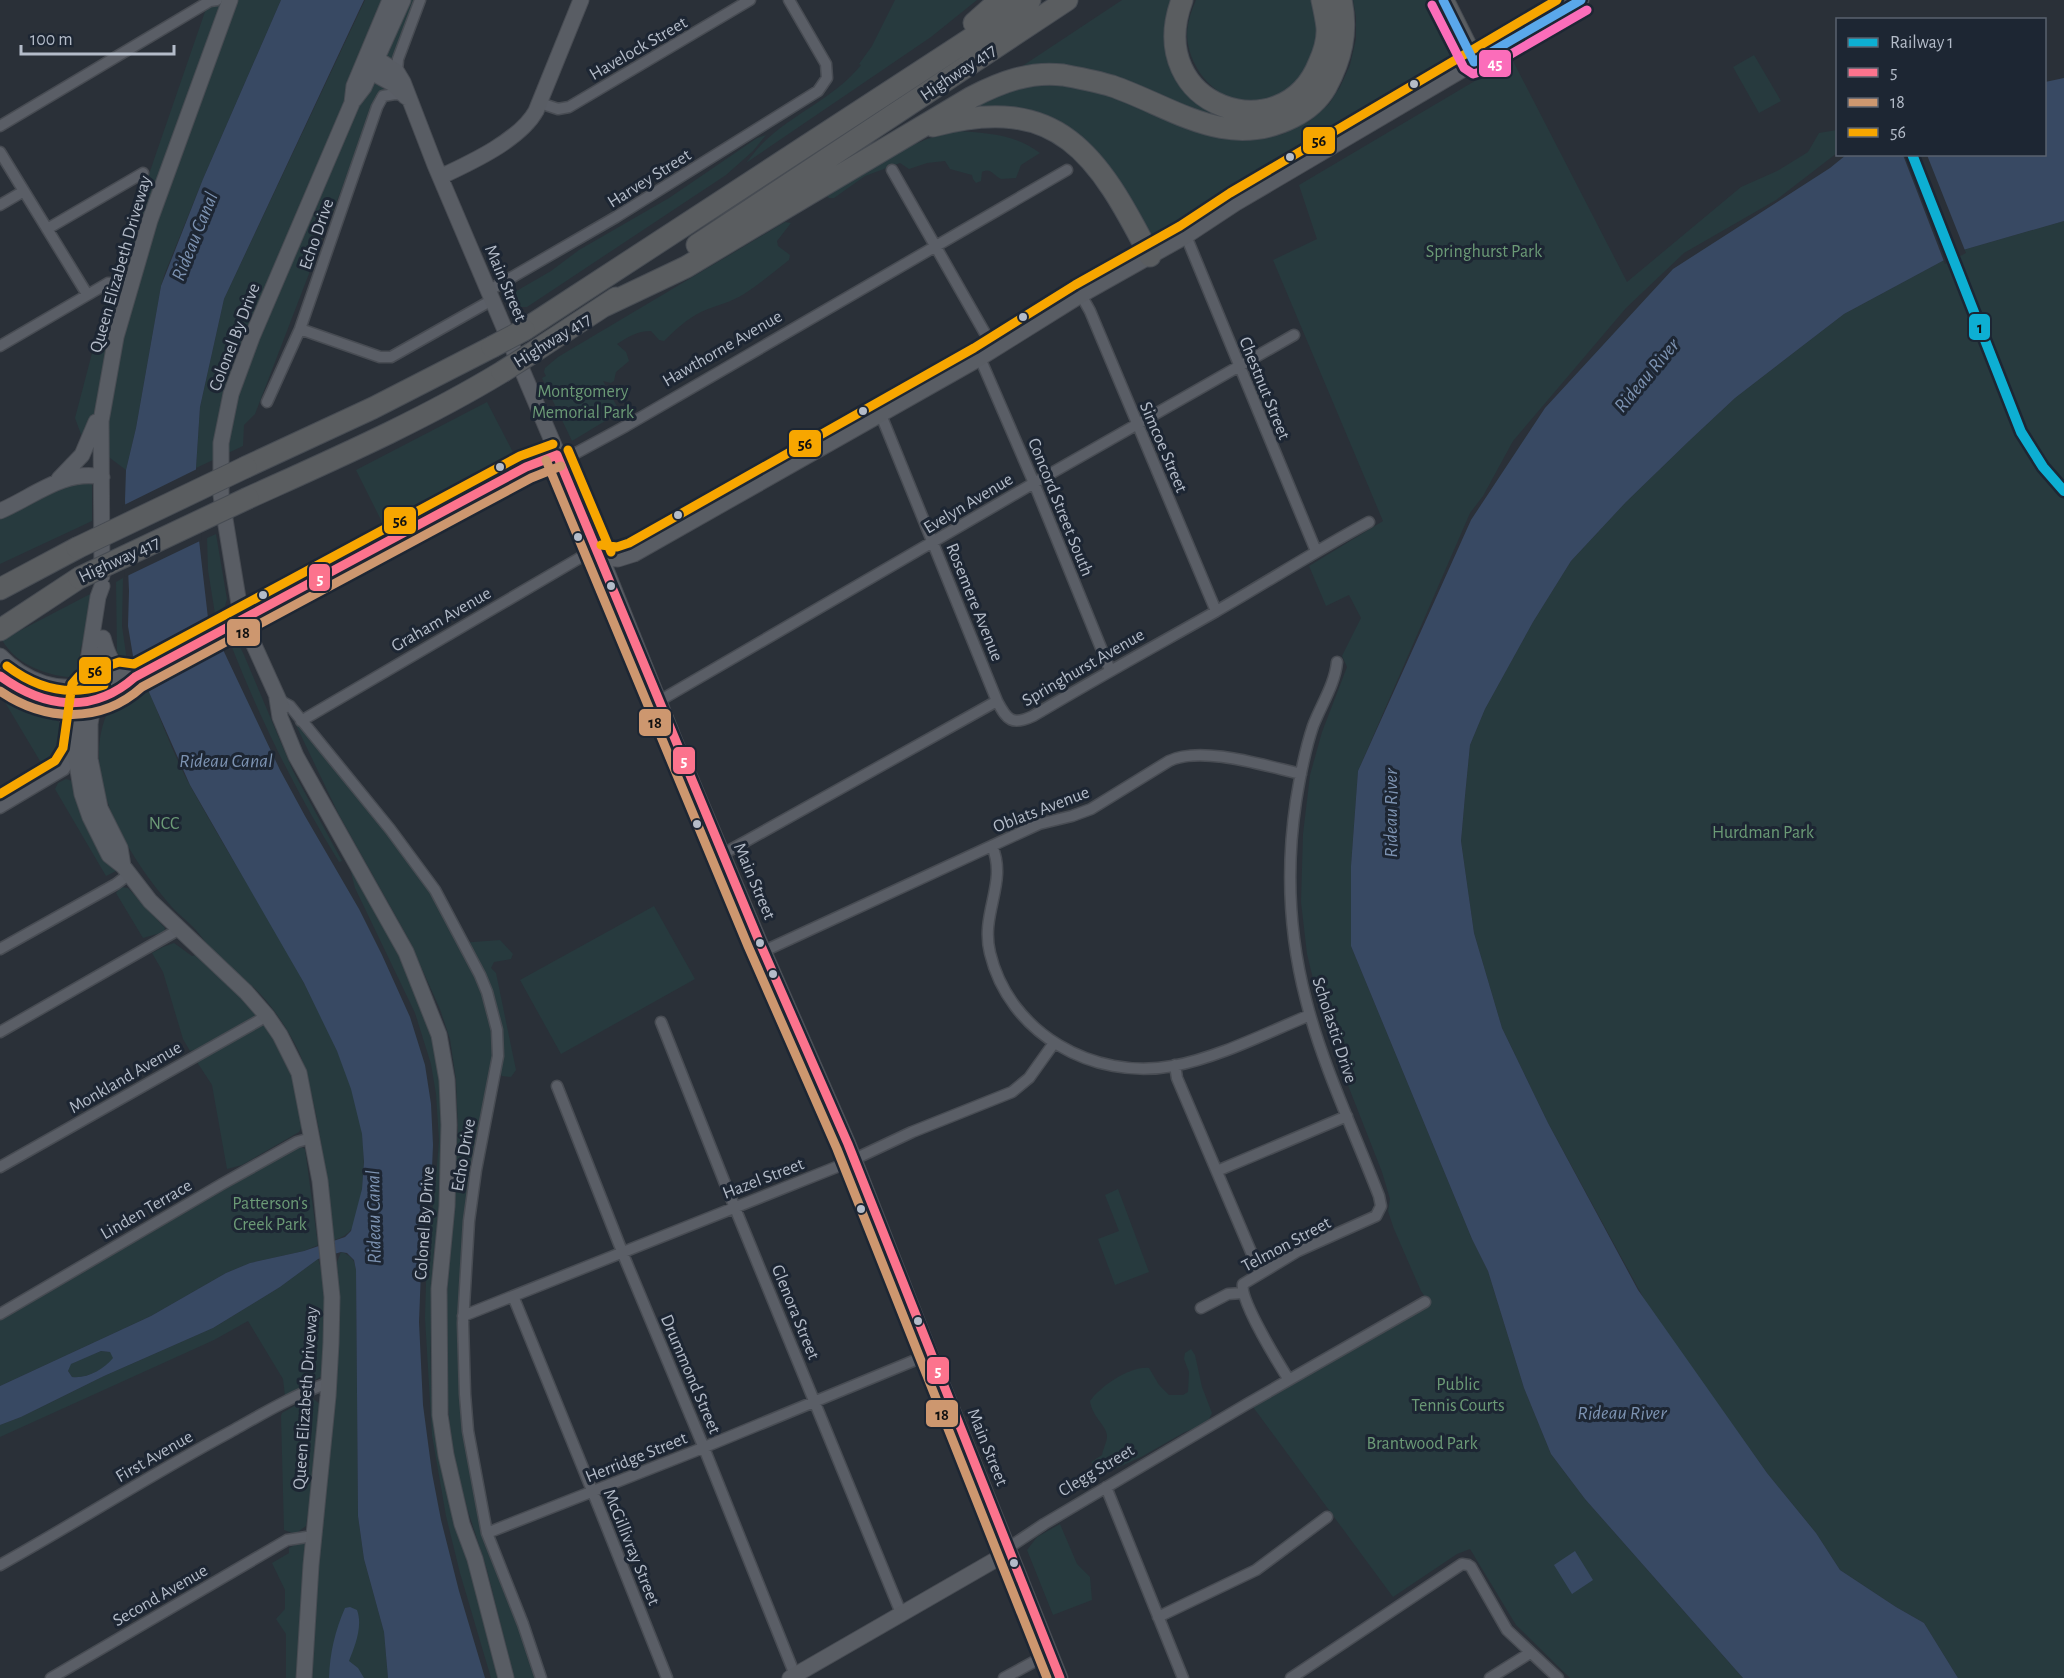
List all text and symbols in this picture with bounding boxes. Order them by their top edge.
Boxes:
street label: Havelock Street [587,14,691,84]
scale bar [21,18,174,56]
legend [1836,18,2046,156]
text: 100 m [30,31,73,49]
text: Railway 1 [1890,34,1954,52]
street label: Highway 417 [917,41,1000,105]
line badge: 45 [1478,49,1512,78]
text: 45 [1488,56,1503,72]
text: 5 [1890,64,1898,82]
unlabelled marker [1408,78,1420,90]
text: 18 [1890,94,1905,112]
text: 56 [1890,124,1906,142]
line badge: 56 [1302,126,1336,155]
text: 56 [1312,133,1327,149]
street label: Harvey Street [605,146,695,212]
unlabelled marker [1284,151,1296,163]
street label: Queen Elizabeth Driveway [87,173,155,355]
water label: Rideau Canal [168,189,222,284]
street label: Echo Drive [296,197,337,272]
street label: Main Street [481,242,529,325]
park label: Springhurst Park [1426,243,1543,261]
street label: Colonel By Drive [206,281,264,394]
street label: Hawthorne Avenue [660,307,785,390]
street label: Highway 417 [511,310,594,372]
unlabelled marker [1017,311,1029,323]
line badge: 1 [1968,313,1991,341]
text: 1 [1977,320,1983,336]
street label: Chestnut Street [1235,334,1293,442]
water label: Rideau River [1610,335,1683,416]
park label: Montgomery Memorial Park [532,383,635,422]
street label: Simcoe Street [1136,399,1190,496]
unlabelled marker [857,405,869,417]
line badge: 56 [788,429,822,458]
text: 56 [798,436,813,452]
street label: Concord Street South [1024,436,1096,579]
unlabelled marker [494,461,506,473]
street label: Evelyn Avenue [921,470,1016,537]
line badge: 56 [383,506,417,535]
unlabelled marker [672,509,684,521]
text: 56 [393,513,408,529]
unlabelled marker [572,531,584,543]
street label: Highway 417 [76,533,163,587]
street label: Rosemere Avenue [942,541,1006,664]
line badge: 5 [308,563,331,592]
text: 5 [317,571,324,587]
unlabelled marker [605,580,617,592]
street label: Graham Avenue [389,584,494,656]
unlabelled marker [257,589,269,601]
line badge: 18 [226,618,261,647]
text: 18 [236,625,250,641]
street label: Springhurst Avenue [1019,626,1148,710]
line badge: 56 [78,656,112,685]
text: 56 [88,663,103,679]
line badge: 18 [638,708,672,737]
text: 18 [648,715,662,731]
line badge: 5 [672,746,696,775]
water label: Rideau Canal [179,751,273,771]
text: 5 [681,753,688,769]
water label: Rideau River [1381,768,1401,858]
street label: Oblats Avenue [991,783,1092,836]
park label: NCC [149,815,179,833]
unlabelled marker [691,818,703,830]
park label: Hurdman Park [1712,824,1815,842]
street label: Main Street [730,840,778,923]
unlabelled marker [754,937,766,949]
unlabelled marker [767,968,779,980]
street label: Scholastic Drive [1308,975,1360,1085]
street label: Monkland Avenue [66,1038,185,1117]
street label: Echo Drive [449,1117,479,1193]
street label: Hazel Street [720,1155,807,1203]
street label: Colonel By Drive [412,1166,438,1280]
water label: Rideau Canal [363,1170,385,1264]
street label: Linden Terrace [98,1177,195,1243]
park label: Patterson's Creek Park [232,1195,308,1234]
unlabelled marker [855,1203,867,1215]
street label: Telmon Street [1239,1214,1334,1276]
street label: Glenora Street [768,1262,822,1363]
street label: Queen Elizabeth Driveway [291,1306,321,1490]
street label: Drummond Street [657,1312,723,1437]
unlabelled marker [912,1315,924,1327]
line badge: 5 [926,1356,950,1385]
text: 5 [935,1363,942,1379]
park label: Public Tennis Courts [1411,1376,1505,1415]
line badge: 18 [925,1399,959,1428]
water label: Rideau River [1577,1403,1667,1423]
street label: Main Street [963,1406,1011,1489]
text: 18 [935,1407,949,1423]
street label: First Avenue [113,1428,196,1486]
street label: Herridge Street [583,1429,690,1486]
park label: Brantwood Park [1366,1435,1478,1453]
street label: Clegg Street [1056,1441,1138,1500]
street label: McGillivray Street [600,1487,663,1608]
unlabelled marker [1008,1557,1020,1569]
street label: Second Avenue [110,1562,211,1630]

